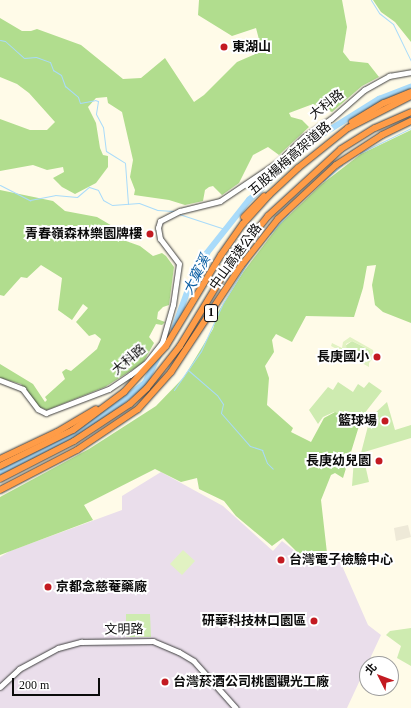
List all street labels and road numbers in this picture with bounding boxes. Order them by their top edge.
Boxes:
street label: 大科路 [307,87,347,123]
street label: 五股楊梅高架道路 [246,119,334,199]
street label: 中山高速公路 [207,221,265,293]
road number: 1 [204,303,218,323]
street label: 大科路 [109,341,149,379]
street label: 文明路 [104,622,144,638]

